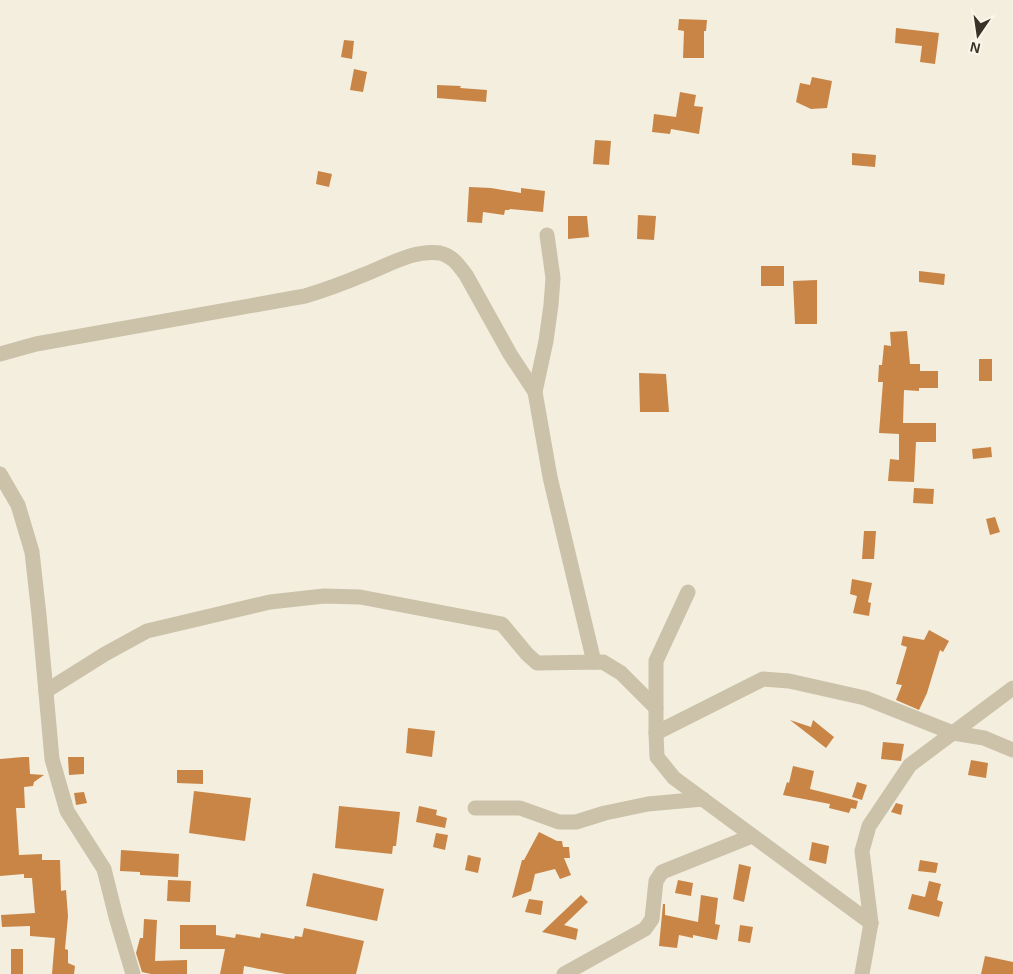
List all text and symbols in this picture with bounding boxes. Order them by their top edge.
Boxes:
north arrow [953,10,1003,60]
text: N [968,39,982,57]

